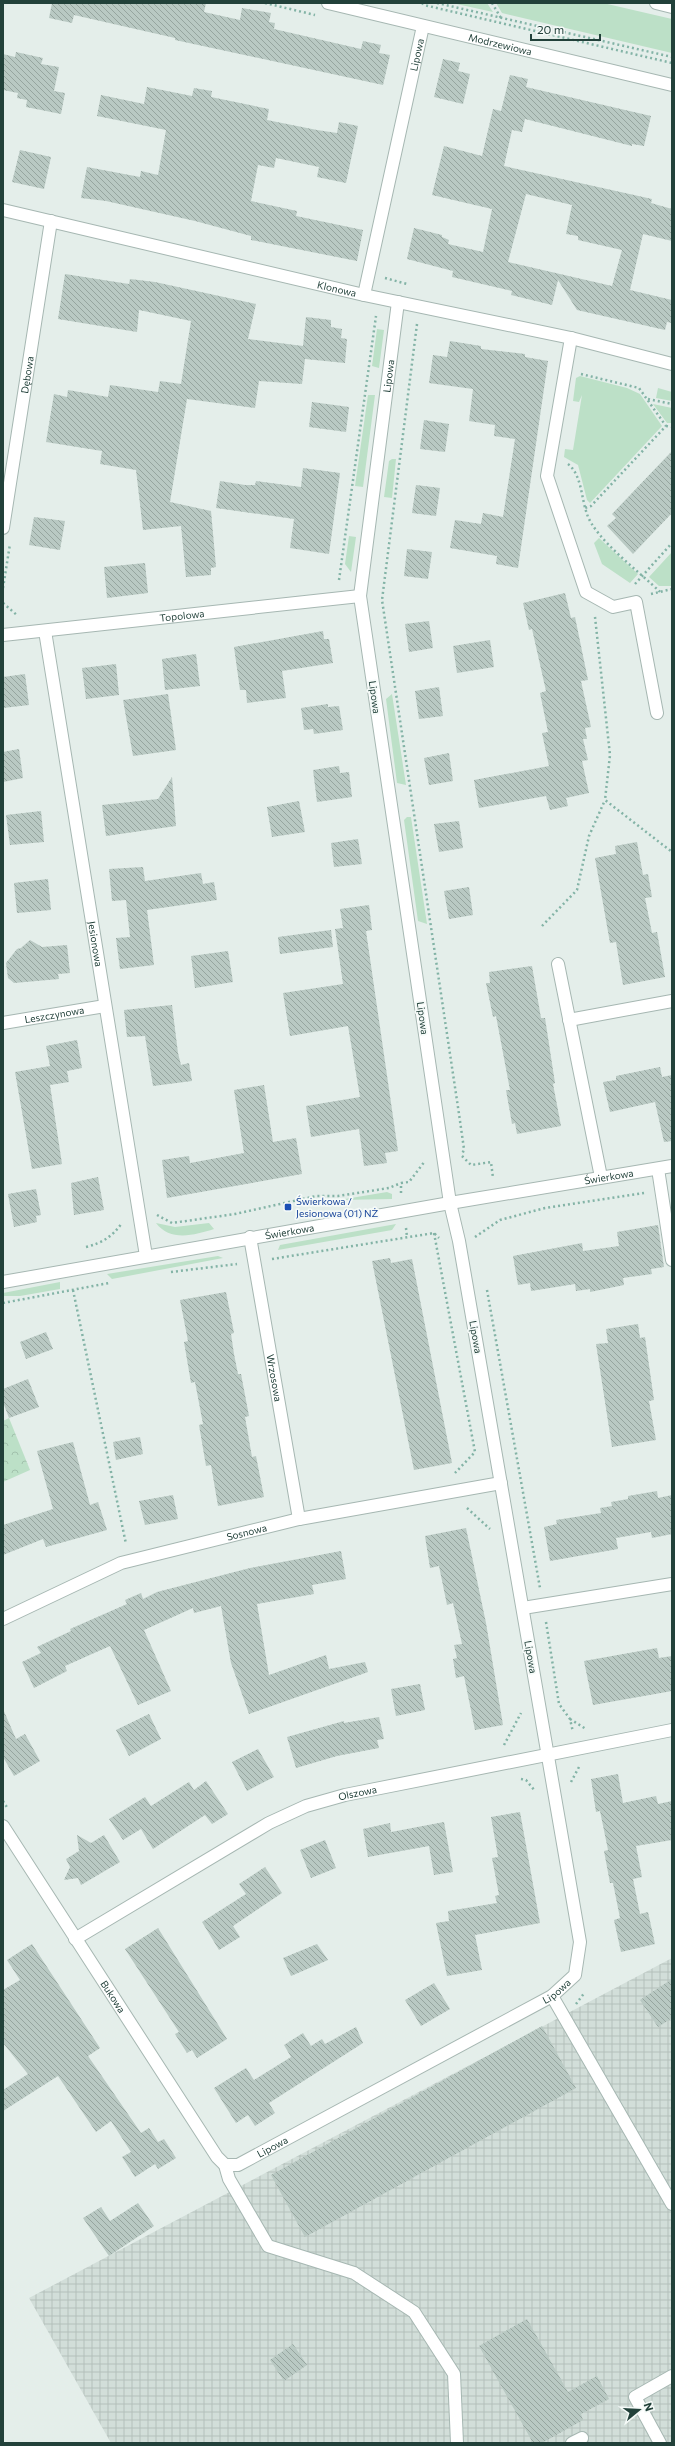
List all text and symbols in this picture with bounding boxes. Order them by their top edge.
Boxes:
scale bar [531,16,600,42]
text: 20 m [537,22,564,36]
street label: Modrzewiowa [467,31,533,57]
street label: Lipowa [407,37,426,72]
street label: Klonowa [316,278,358,299]
street label: Dębowa [18,355,36,394]
street label: Lipowa [380,359,397,393]
street label: Topolowa [159,607,205,624]
street label: Lipowa [367,680,383,714]
street label: Jesionowa [86,920,105,968]
street label: Lipowa [415,1001,431,1035]
street label: Leszczynowa [24,1004,85,1025]
street label: Świerkowa [583,1167,634,1187]
place label: Świerkowa / Jesionowa (01) NŻ [296,1195,379,1219]
marker: Świerkowa / Jesionowa (01) NŻ [283,1202,293,1212]
street label: Świerkowa [264,1221,315,1242]
street label: Lipowa [467,1320,485,1354]
street label: Wrzosowa [264,1353,285,1403]
street label: Sosnowa [225,1521,268,1543]
street label: Lipowa [522,1640,540,1674]
street label: Olszowa [337,1783,378,1803]
street label: Lipowa [540,1976,573,2006]
street label: Bukowa [98,1978,128,2015]
street label: Lipowa [255,2133,290,2160]
north arrow [619,2390,659,2430]
text: N [642,2401,656,2413]

